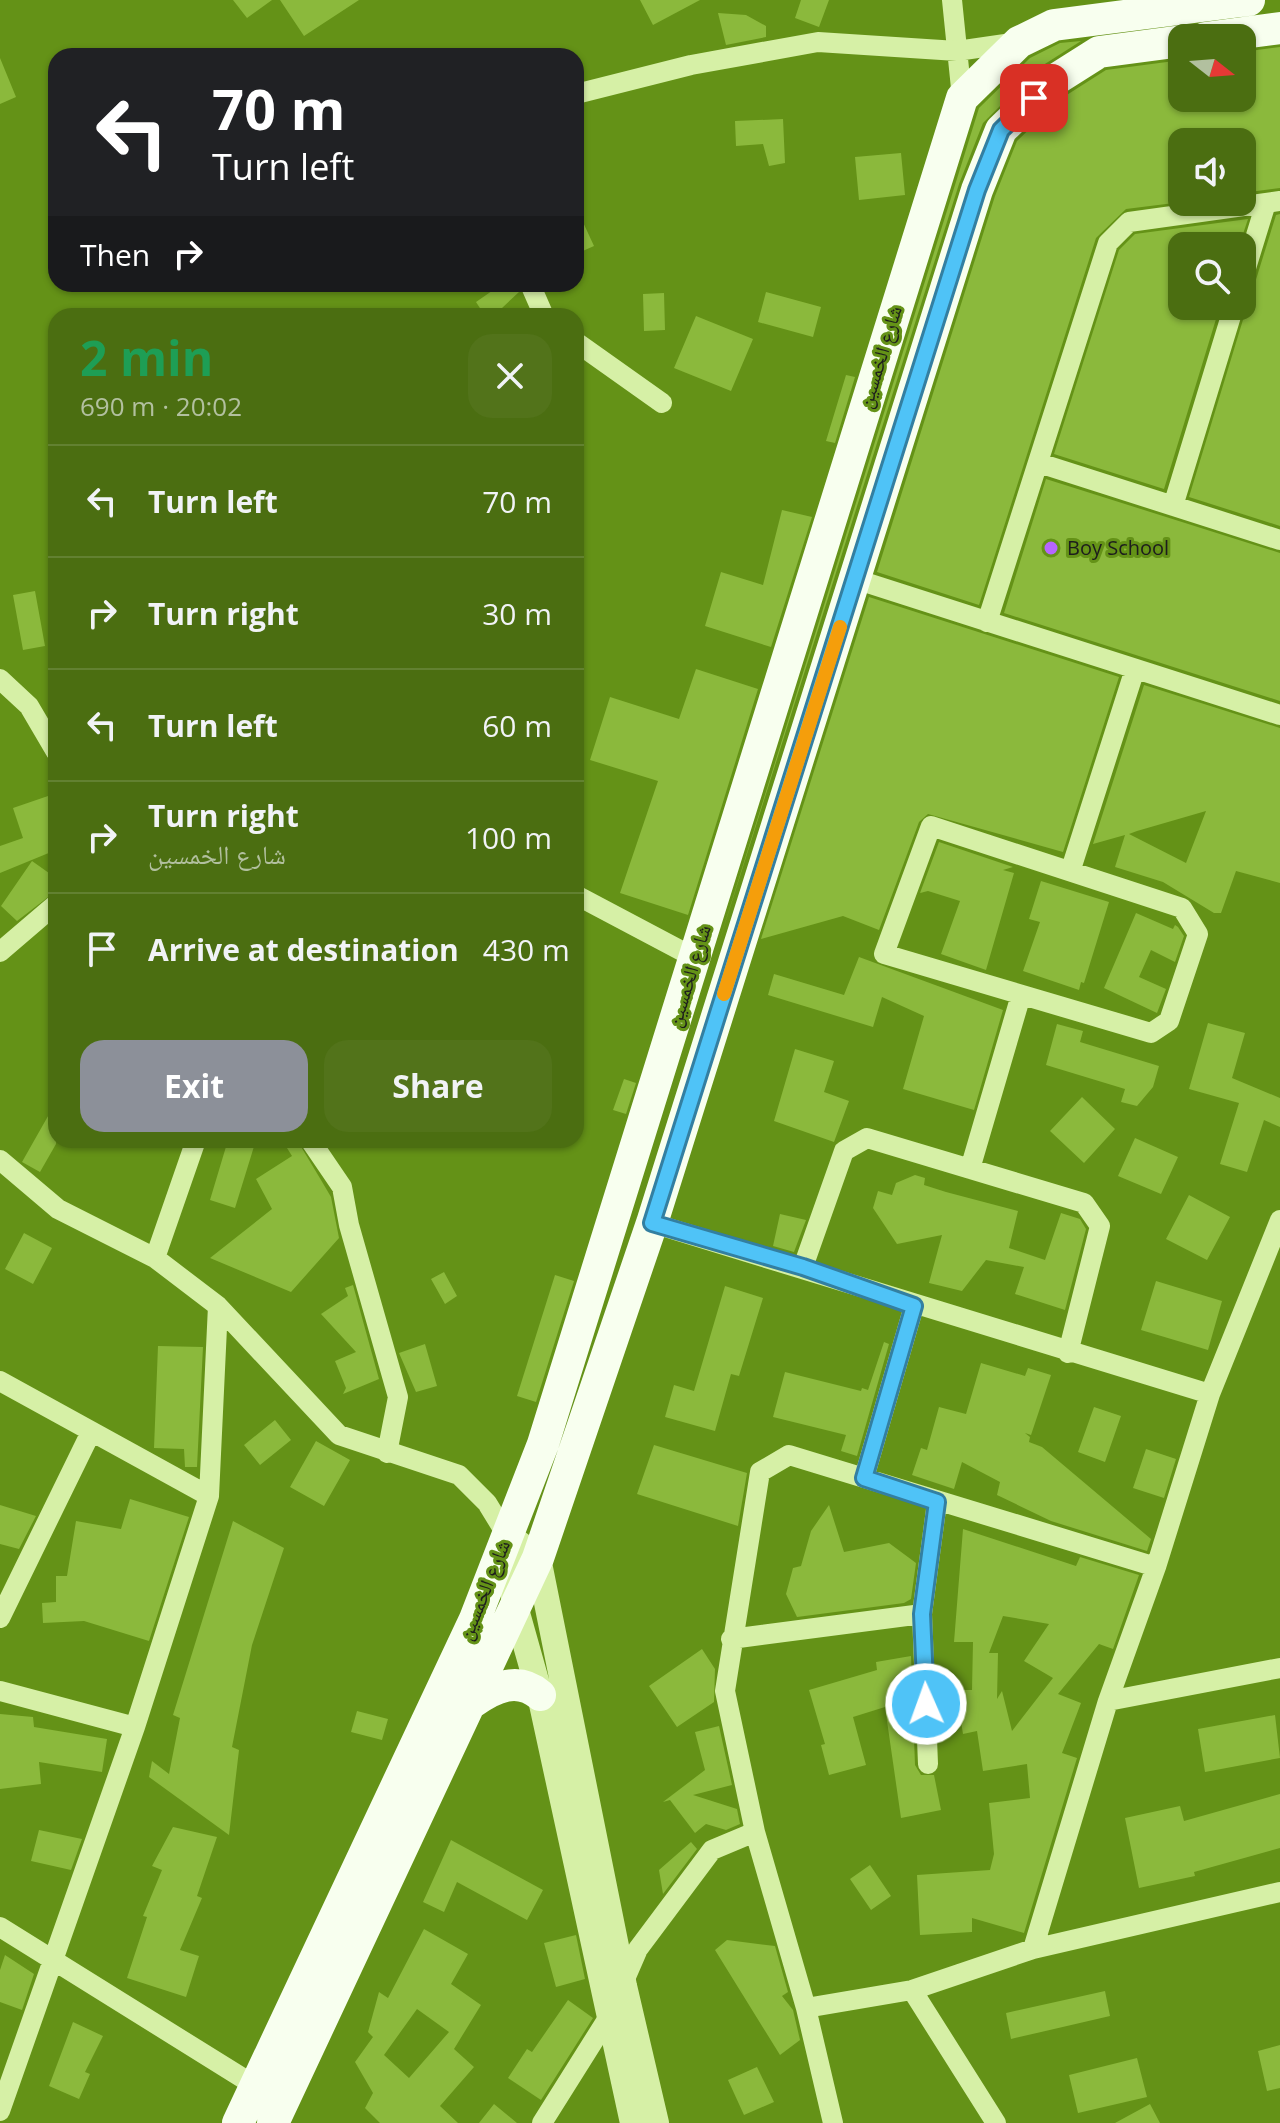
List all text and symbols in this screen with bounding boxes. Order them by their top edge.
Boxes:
north arrow [1168,24,1256,112]
map controls [1168,24,1256,320]
pin [1000,64,1068,132]
text: 70 m [212,70,346,146]
icon: arrive [1012,76,1056,120]
icon: left [80,80,184,184]
button: sound [1168,128,1256,216]
text: Turn left [212,142,354,191]
icon: right [166,232,210,276]
button: search [1168,232,1256,320]
text: Then [80,234,150,275]
street label: شارع الخمسين [851,302,908,411]
text: 2 min [80,325,213,390]
button: close [468,334,552,418]
text: 690 m · 20:02 [80,388,242,424]
icon: left [80,479,124,523]
text: Turn left [148,481,278,522]
text: 70 m [482,481,552,522]
place label: Boy School [1067,534,1169,561]
marker: Boy School [1042,539,1060,557]
icon: right [80,591,124,635]
text: Turn right [148,593,299,634]
text: 30 m [482,593,552,634]
icon: left [80,703,124,747]
text: Turn left [148,705,278,746]
text: 60 m [482,705,552,746]
text: Turn right [148,795,299,836]
icon: right [80,815,124,859]
text: 100 m [465,817,552,858]
text: شارع الخمسين [148,836,286,872]
street label: شارع الخمسين [660,921,717,1030]
icon: arrive [80,927,124,971]
text: Arrive at destination [148,929,459,970]
text: 430 m [483,929,570,970]
button: Exit [80,1040,308,1132]
button: Share [324,1040,552,1132]
street label: شارع الخمسين [451,1536,516,1644]
position arrow [884,1662,968,1746]

